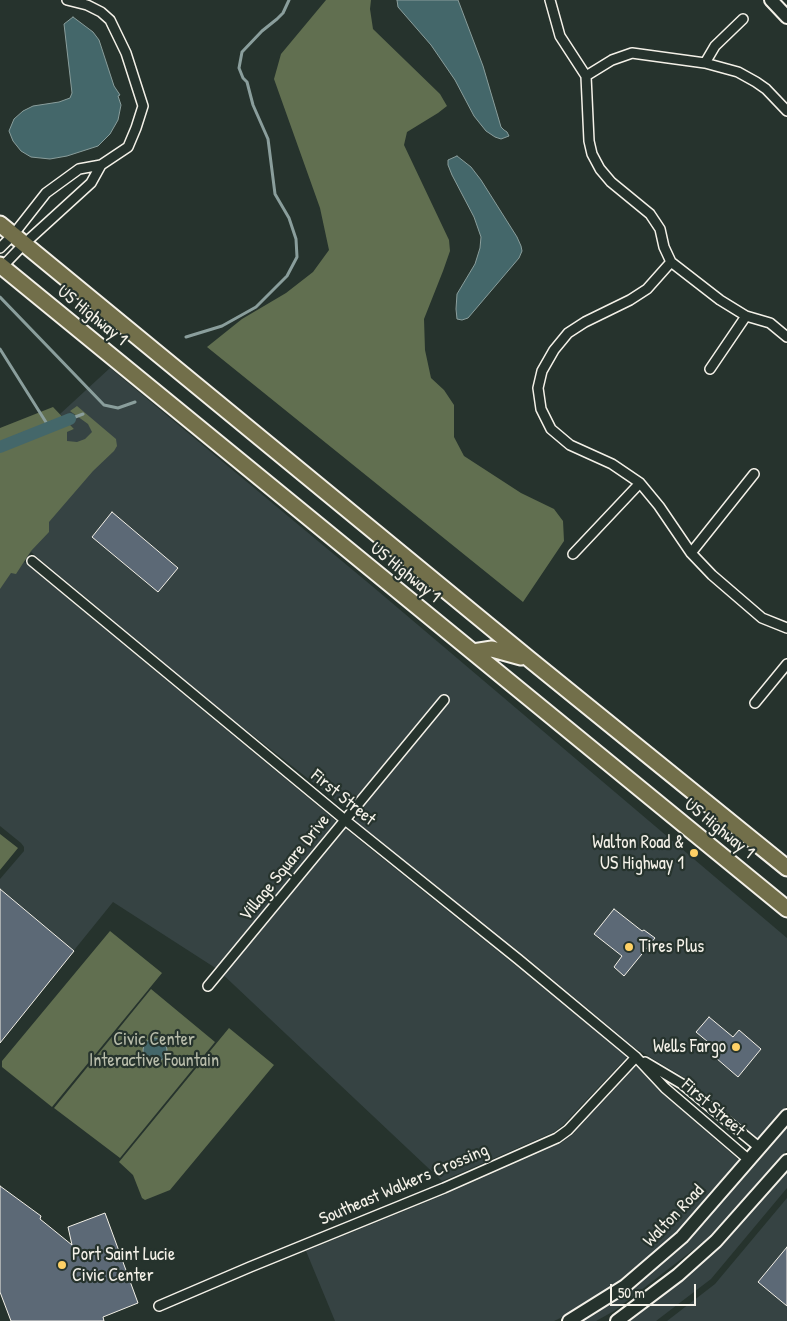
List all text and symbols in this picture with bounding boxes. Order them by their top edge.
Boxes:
street label: US Highway 1 [53,281,131,351]
street label: US Highway 1 [366,538,444,608]
street label: First Street [306,765,380,831]
street label: US Highway 1 [680,794,758,864]
street label: Village Square Drive [235,810,335,926]
place label: Walton Road & US Highway 1 [592,832,684,874]
marker: Walton Road & US Highway 1 [688,847,700,859]
place label: Tires Plus [639,936,704,958]
marker: Tires Plus [623,941,635,953]
park label: Civic Center Interactive Fountain [89,1029,219,1072]
place label: Wells Fargo [653,1036,726,1058]
marker: Wells Fargo [730,1041,742,1053]
street label: First Street [677,1075,749,1141]
street label: Southeast Walkers Crossing [316,1140,492,1230]
street label: Walton Road [639,1180,709,1252]
place label: Port Saint Lucie Civic Center [72,1244,175,1286]
marker: Port Saint Lucie Civic Center [56,1259,68,1271]
scale bar [612,1274,698,1306]
text: 50 m [618,1282,645,1303]

